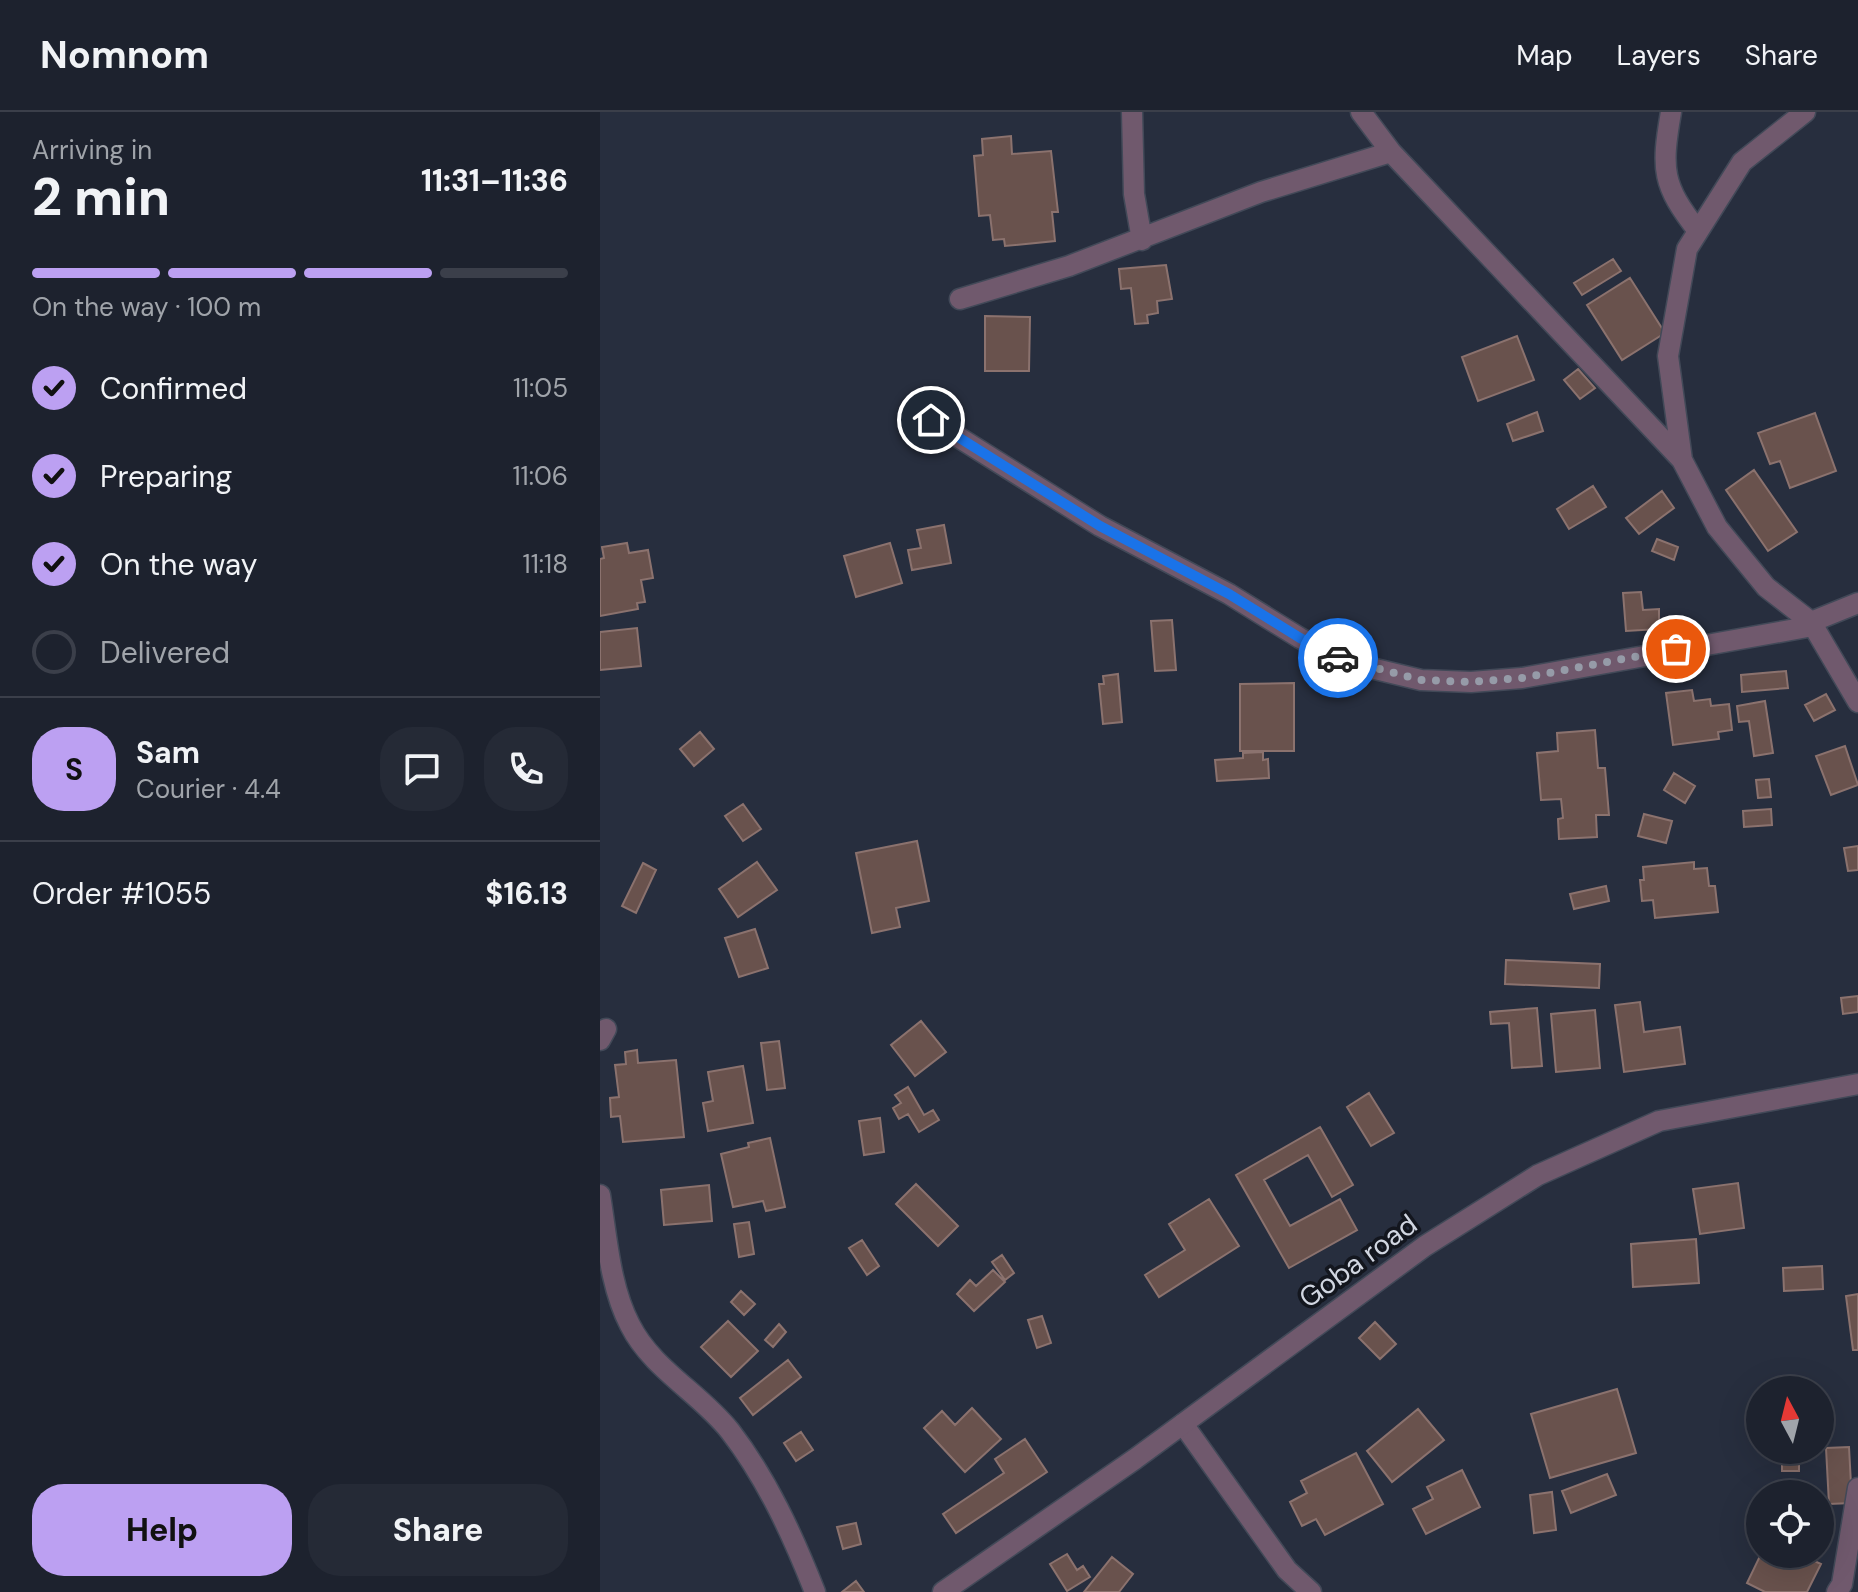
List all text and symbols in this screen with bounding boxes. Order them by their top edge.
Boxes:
text: Nomnom [40,30,209,80]
text: Map [1516,37,1573,74]
text: Layers [1617,37,1701,74]
text: Share [1745,37,1818,74]
text: Arriving in [32,133,152,167]
text: 11:31–11:36 [421,161,568,200]
text: 2 min [32,163,170,231]
text: On the way · 100 m [32,290,261,324]
icon: check [32,366,76,410]
text: Confirmed [100,369,247,408]
text: 11:05 [513,371,568,405]
pin [897,386,965,454]
icon: home [909,398,953,442]
icon: check [32,454,76,498]
text: Preparing [100,457,232,496]
text: 11:06 [512,459,568,493]
icon: check [32,542,76,586]
text: On the way [100,545,257,584]
text: 11:18 [523,547,568,581]
pin [1642,615,1710,683]
courier [1298,618,1378,698]
icon: bag [1654,627,1698,671]
text: Delivered [100,633,230,672]
icon: car [1316,636,1360,680]
button: chat [380,727,464,811]
button: phone [484,727,568,811]
text: Sam [136,733,200,772]
text: S [65,750,83,789]
text: Courier · 4.4 [136,772,281,806]
text: Order #1055 [32,874,211,913]
text: $16.13 [485,874,568,913]
street label: Goba road [1292,1206,1424,1316]
north arrow [1746,1376,1834,1464]
map controls [1746,1376,1834,1568]
button: locate [1746,1480,1834,1568]
button: Help [32,1484,292,1576]
button: Share [308,1484,568,1576]

